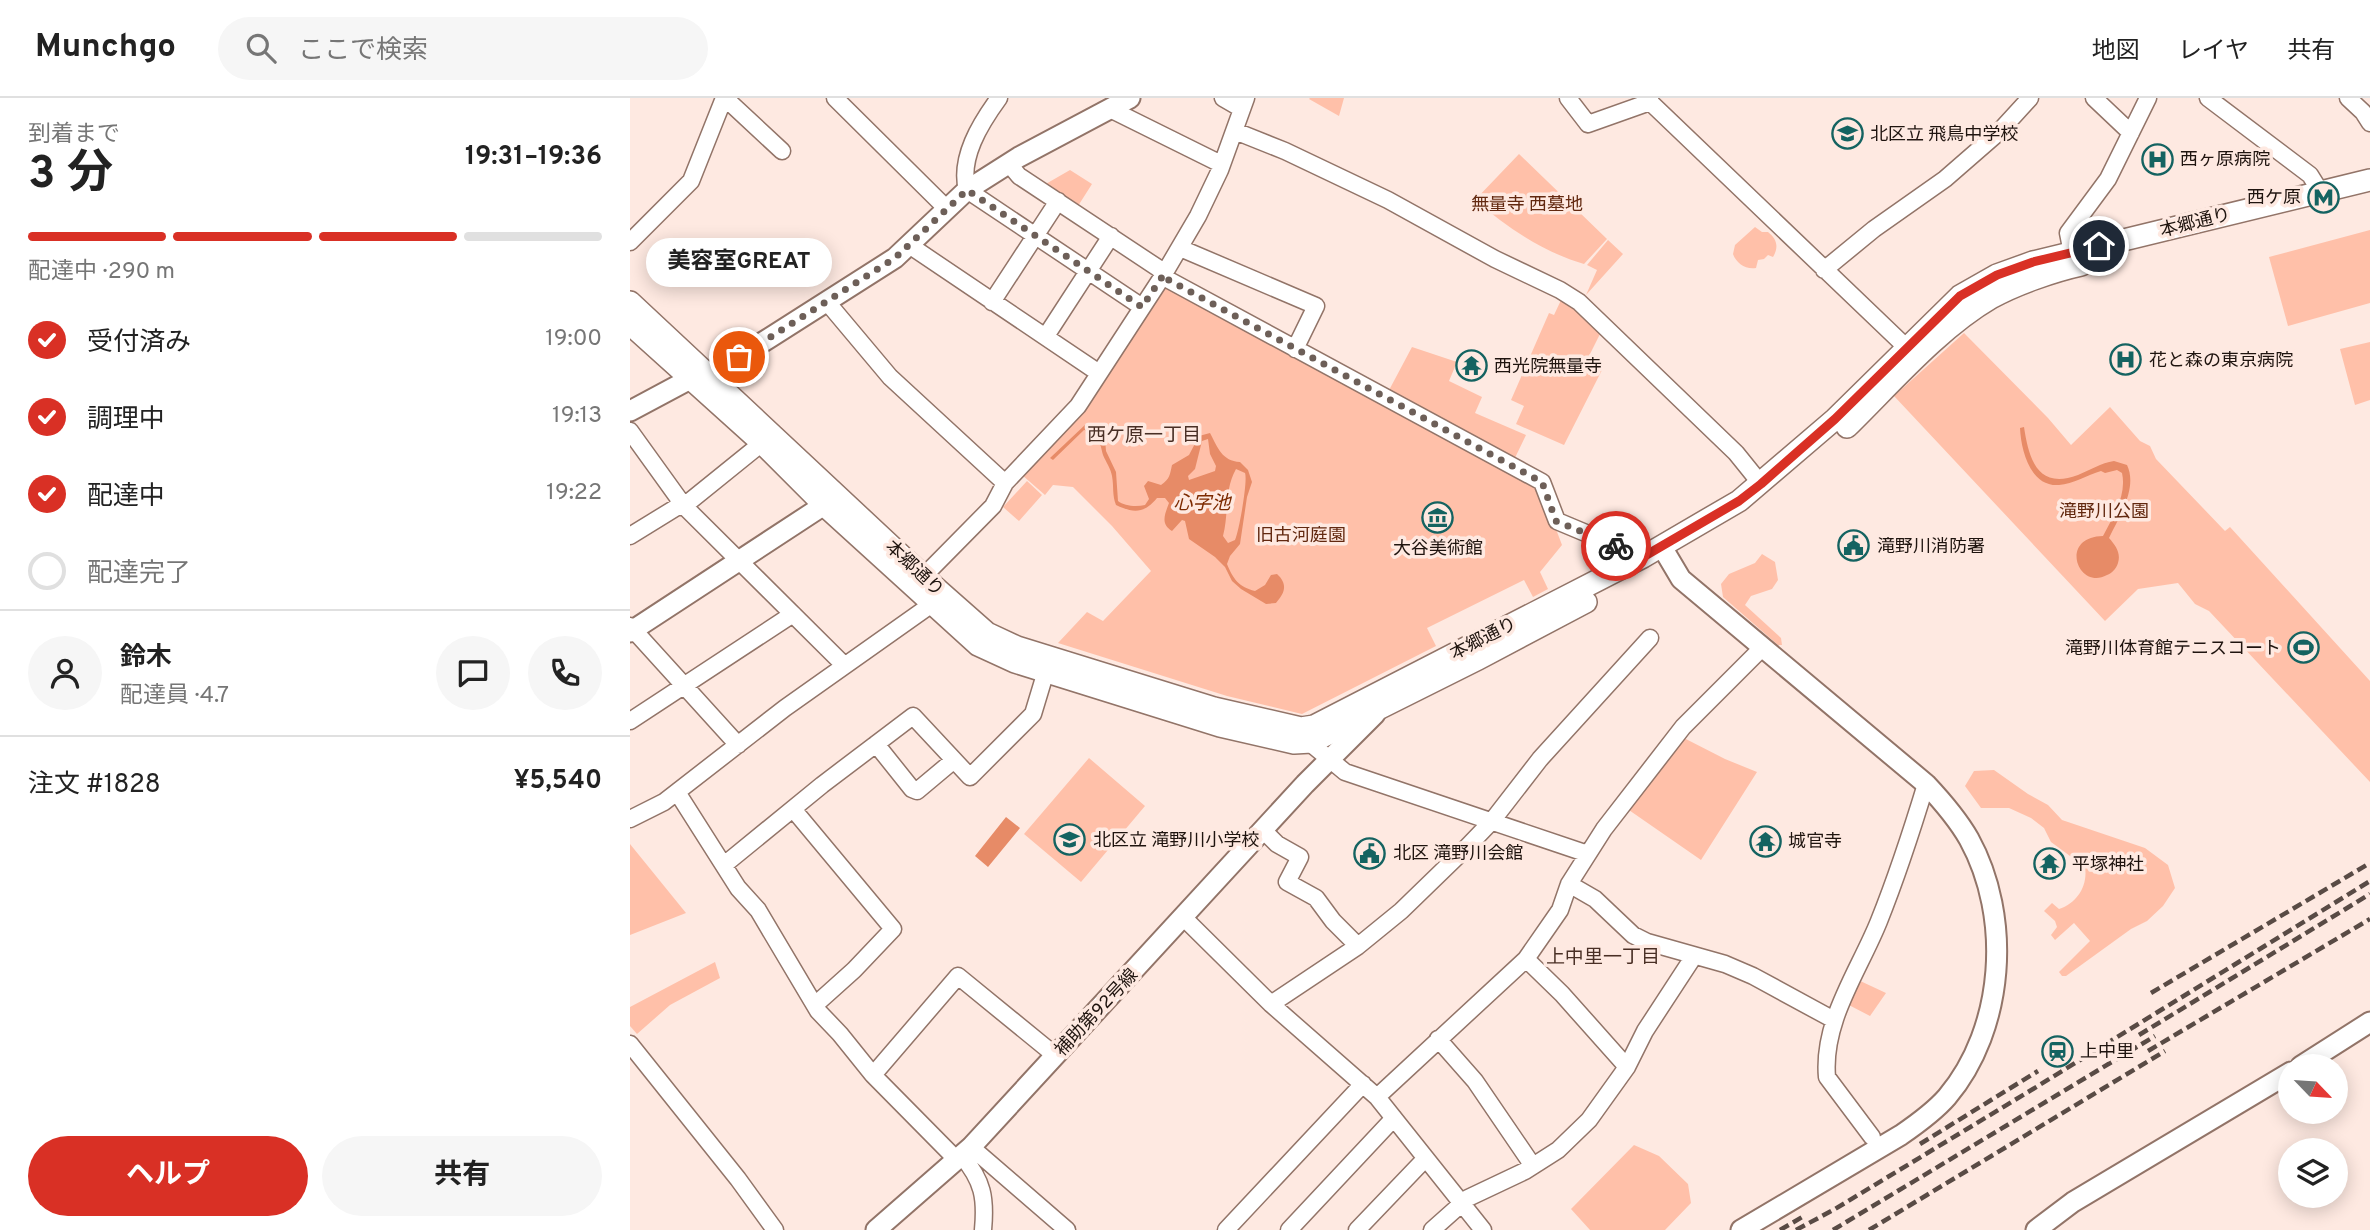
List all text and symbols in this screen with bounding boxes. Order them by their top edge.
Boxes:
search box [218,17,708,80]
text: Munchgo [35,27,176,69]
icon: search [242,29,280,67]
text: ここで検索 [298,35,428,68]
text: 地図 [2092,37,2140,67]
text: レイヤ [2178,37,2249,67]
text: 共有 [2287,37,2335,67]
school or university icon: 北区立 飛鳥中学校 [1830,117,1864,151]
text: 到着まで [28,121,120,150]
place label: 北区立 飛鳥中学校 [1870,124,2018,147]
text: 19:31–19:36 [465,141,602,174]
hospital icon: 西ヶ原病院 [2140,142,2174,176]
text: 3 分 [28,146,113,205]
place label: 西ヶ原病院 [2180,149,2270,172]
metro station icon: 西ケ原 [2307,180,2341,214]
place label: 西ケ原 [2247,187,2301,210]
park label: 無量寺 西墓地 [1471,194,1583,217]
street label: 本郷通り [2158,204,2233,243]
pin [2069,216,2129,276]
icon: home [2080,227,2118,265]
callout: 美容室GREAT [646,238,832,287]
text: 美容室GREAT [668,248,811,277]
text: 配達中 · 290 m [28,258,175,287]
icon: check [28,321,66,359]
text: 19:00 [545,325,602,354]
text: 受付済み [87,327,191,360]
pin [709,327,769,387]
icon: bag [720,338,758,376]
hospital icon: 花と森の東京病院 [2109,343,2143,377]
temple icon: 西光院無量寺 [1454,349,1488,383]
place label: 花と森の東京病院 [2149,350,2293,373]
place label: 西光院無量寺 [1494,356,1602,379]
icon: check [28,398,66,436]
text: 19:13 [552,402,602,431]
text: 調理中 [87,404,165,437]
district label: 西ケ原一丁目 [1087,424,1201,448]
icon: check [28,475,66,513]
text: 19:22 [546,479,602,508]
text: 配達中 [87,481,165,514]
water label: 心字池 [1173,492,1232,516]
museum icon: 大谷美術館 [1421,501,1455,535]
park label: 滝野川公園 [2059,501,2149,524]
courier [1581,511,1651,581]
park label: 旧古河庭園 [1256,525,1346,548]
icon: bike [1597,527,1635,565]
public building icon: 滝野川消防署 [1837,529,1871,563]
street label: 本郷通り [880,536,948,602]
place label: 滝野川消防署 [1877,536,1985,559]
place label: 大谷美術館 [1393,538,1483,561]
text: 配達完了 [87,558,191,591]
street label: 本郷通り [1446,613,1521,666]
sports icon: 滝野川体育館テニスコート [2287,631,2321,665]
button: person [28,636,102,710]
button: chat [436,636,510,710]
button: phone [528,636,602,710]
place label: 滝野川体育館テニスコート [2065,638,2281,661]
text: 鈴木 [120,642,172,675]
text: 配達員 · 4.7 [120,682,229,711]
text: ¥5,540 [514,765,602,798]
text: 注文 #1828 [28,769,161,802]
school or university icon: 北区立 滝野川小学校 [1053,823,1087,857]
temple icon: 城官寺 [1748,824,1782,858]
place label: 北区立 滝野川小学校 [1093,830,1259,853]
place label: 城官寺 [1788,831,1842,854]
public building icon: 北区 滝野川会館 [1353,836,1387,870]
place label: 北区 滝野川会館 [1393,843,1523,866]
temple icon: 平塚神社 [2032,847,2066,881]
place label: 平塚神社 [2072,854,2144,877]
district label: 上中里一丁目 [1546,946,1660,970]
street label: 補助第92号線 [1051,964,1144,1062]
station icon: 上中里 [2040,1034,2074,1068]
place label: 上中里 [2080,1041,2134,1064]
north arrow [2278,1054,2348,1124]
map controls [2278,1054,2348,1208]
button: ヘルプ [28,1136,308,1216]
button: 共有 [322,1136,602,1216]
button: layers [2278,1138,2348,1208]

